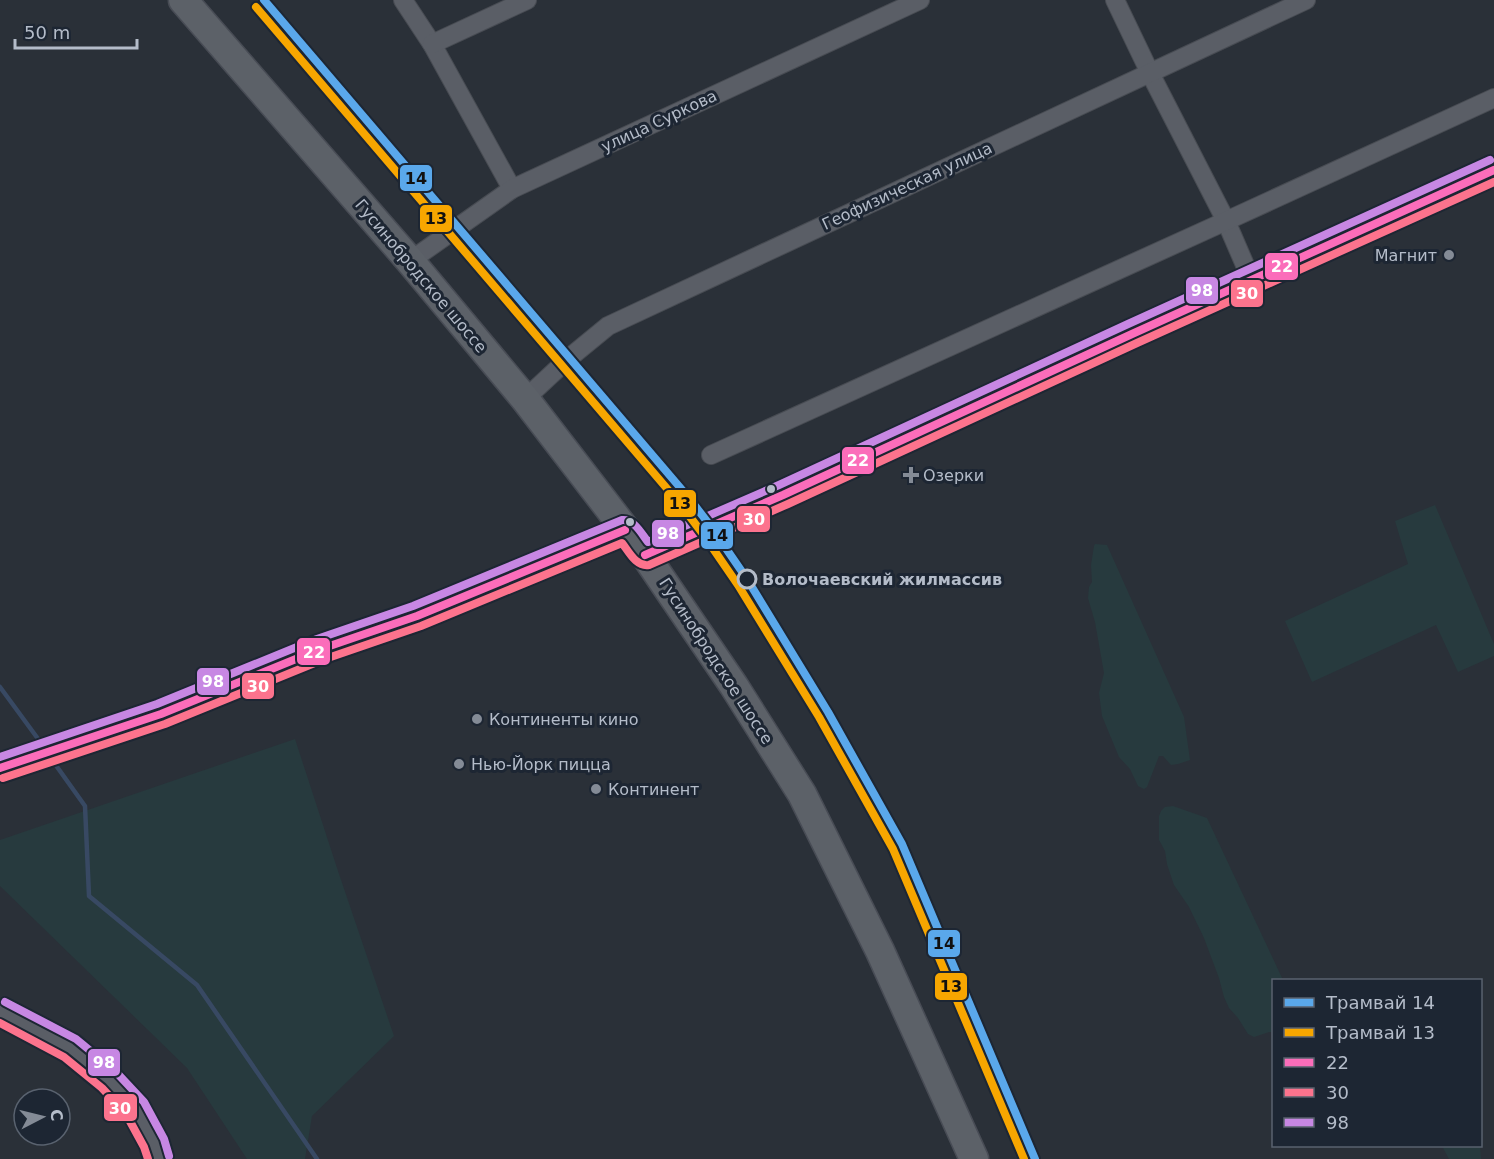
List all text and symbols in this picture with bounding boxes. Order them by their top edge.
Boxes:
scale bar [15,12,136,50]
text: 50 m [24,22,70,43]
street label: улица Суркова [598,86,720,156]
street label: Геофизическая улица [819,138,995,234]
line badge: 14 [399,164,433,192]
text: 14 [405,169,427,188]
street label: Гусинобродское шоссе [351,195,491,357]
line badge: 13 [419,204,453,233]
text: 13 [425,209,447,228]
place label: Магнит [1375,246,1437,265]
marker: Магнит [1442,248,1456,262]
line badge: 22 [1264,252,1299,281]
text: 22 [1271,257,1293,276]
line badge: 98 [1185,276,1219,305]
line badge: 30 [1230,279,1264,308]
text: 98 [1191,281,1213,300]
text: 30 [1236,284,1258,303]
line badge: 22 [841,446,875,475]
text: 22 [847,451,869,470]
place label: Озерки [923,466,984,485]
marker: Озерки [904,468,918,482]
unlabelled marker [765,483,777,495]
line badge: 13 [663,489,697,518]
text: 13 [669,494,691,513]
line badge: 30 [736,505,771,533]
text: 30 [743,510,765,529]
unlabelled marker [624,516,636,528]
line badge: 98 [651,519,685,548]
line badge: 14 [700,521,734,550]
text: 98 [657,524,679,543]
text: 14 [706,526,728,545]
marker: Волочаевский жилмассив [737,569,757,589]
place label: Волочаевский жилмассив [762,570,1002,589]
street label: Гусинобродское шоссе [655,574,777,748]
line badge: 22 [296,637,331,666]
text: 22 [303,643,325,662]
line badge: 98 [196,667,230,696]
text: 98 [202,672,224,691]
line badge: 30 [241,672,275,700]
text: 30 [247,677,269,696]
place label: Континенты кино [489,710,638,729]
marker: Континенты кино [470,712,484,726]
place label: Нью-Йорк пицца [471,755,611,774]
marker: Нью-Йорк пицца [452,757,466,771]
place label: Континент [608,780,699,799]
marker: Континент [589,782,603,796]
line badge: 14 [927,929,961,958]
text: 14 [933,934,955,953]
line badge: 13 [934,972,968,1001]
text: 13 [940,977,962,996]
legend [1272,979,1482,1147]
text: Трамвай 14 [1325,992,1435,1013]
text: Трамвай 13 [1325,1022,1435,1043]
line badge: 98 [87,1048,121,1077]
text: 22 [1326,1052,1349,1073]
text: 98 [93,1053,115,1072]
text: 30 [1326,1082,1349,1103]
north arrow [12,1087,72,1147]
line badge: 30 [103,1093,138,1122]
text: 30 [109,1099,131,1118]
text: С [46,1108,67,1122]
text: 98 [1326,1112,1349,1133]

